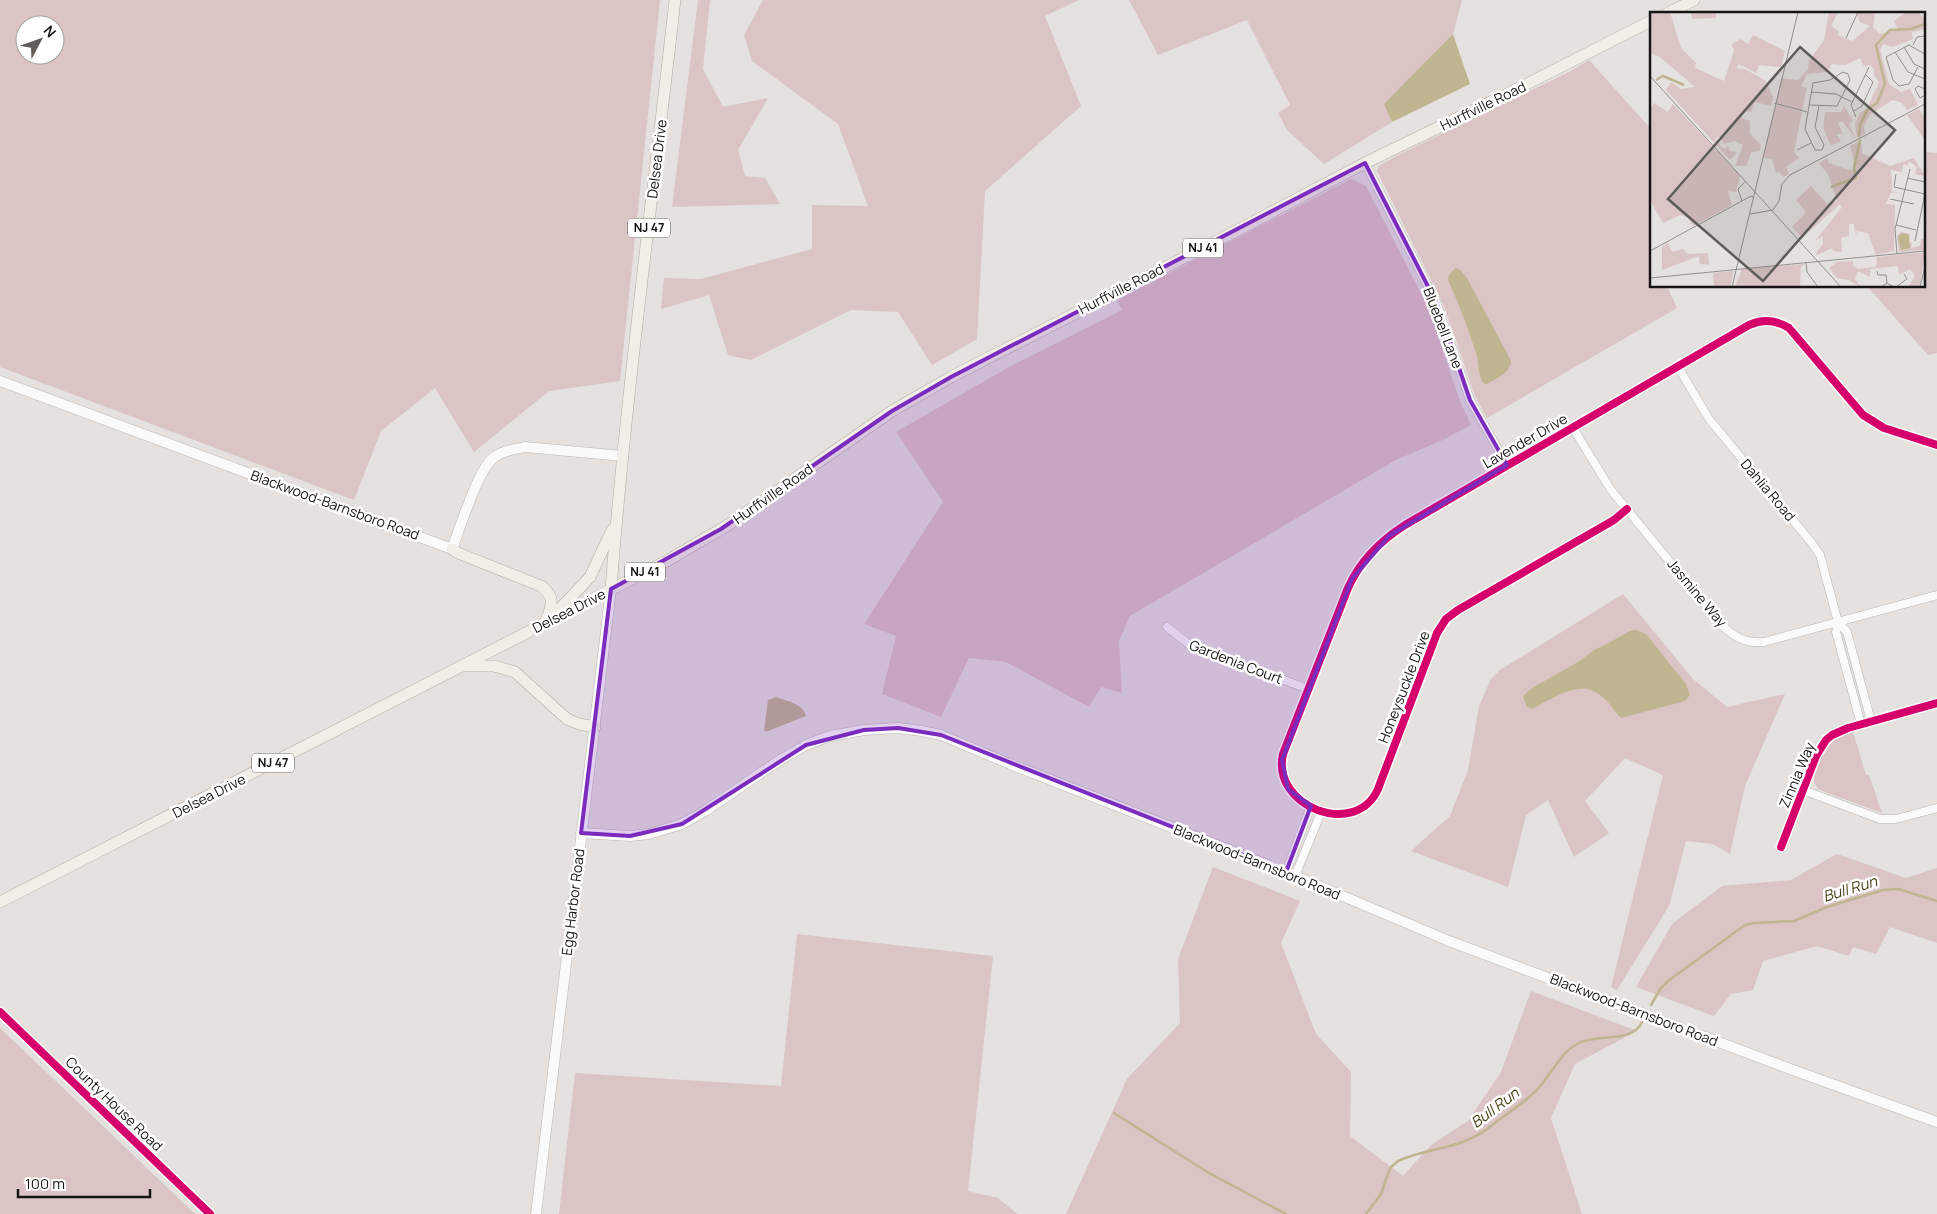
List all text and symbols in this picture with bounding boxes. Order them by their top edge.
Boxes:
inset map [1650,12,1924,288]
north arrow [15,15,65,65]
text: N [40,21,61,41]
street label: Hurffville Road [1437,77,1529,135]
street label: Delsea Drive [642,118,671,200]
road number: NJ 47 [628,218,670,238]
road number: NJ 41 [1183,238,1223,258]
street label: Hurffville Road [1075,259,1167,318]
street label: Bluebell Lane [1419,284,1468,371]
street label: Lavender Drive [1479,409,1571,472]
street label: Dahlia Road [1737,455,1800,525]
street label: Hurffville Road [729,459,816,528]
street label: Blackwood-Barnsboro Road [248,465,422,544]
street label: Jasmine Way [1663,555,1732,631]
road number: NJ 41 [625,562,665,582]
street label: Delsea Drive [529,584,609,637]
street label: Honeysuckle Drive [1373,628,1434,746]
street label: Gardenia Court [1187,635,1286,688]
street label: Zinnia Way [1774,739,1819,811]
road number: NJ 47 [252,754,294,772]
street label: Delsea Drive [169,769,249,822]
street label: Blackwood-Barnsboro Road [1171,819,1343,904]
street label: Egg Harbor Road [557,848,588,956]
water label: Bull Run [1820,870,1880,907]
street label: Blackwood-Barnsboro Road [1548,969,1721,1050]
street label: County House Road [62,1052,167,1155]
water label: Bull Run [1466,1082,1524,1133]
scale bar [18,1166,150,1198]
text: 100 m [25,1173,65,1194]

